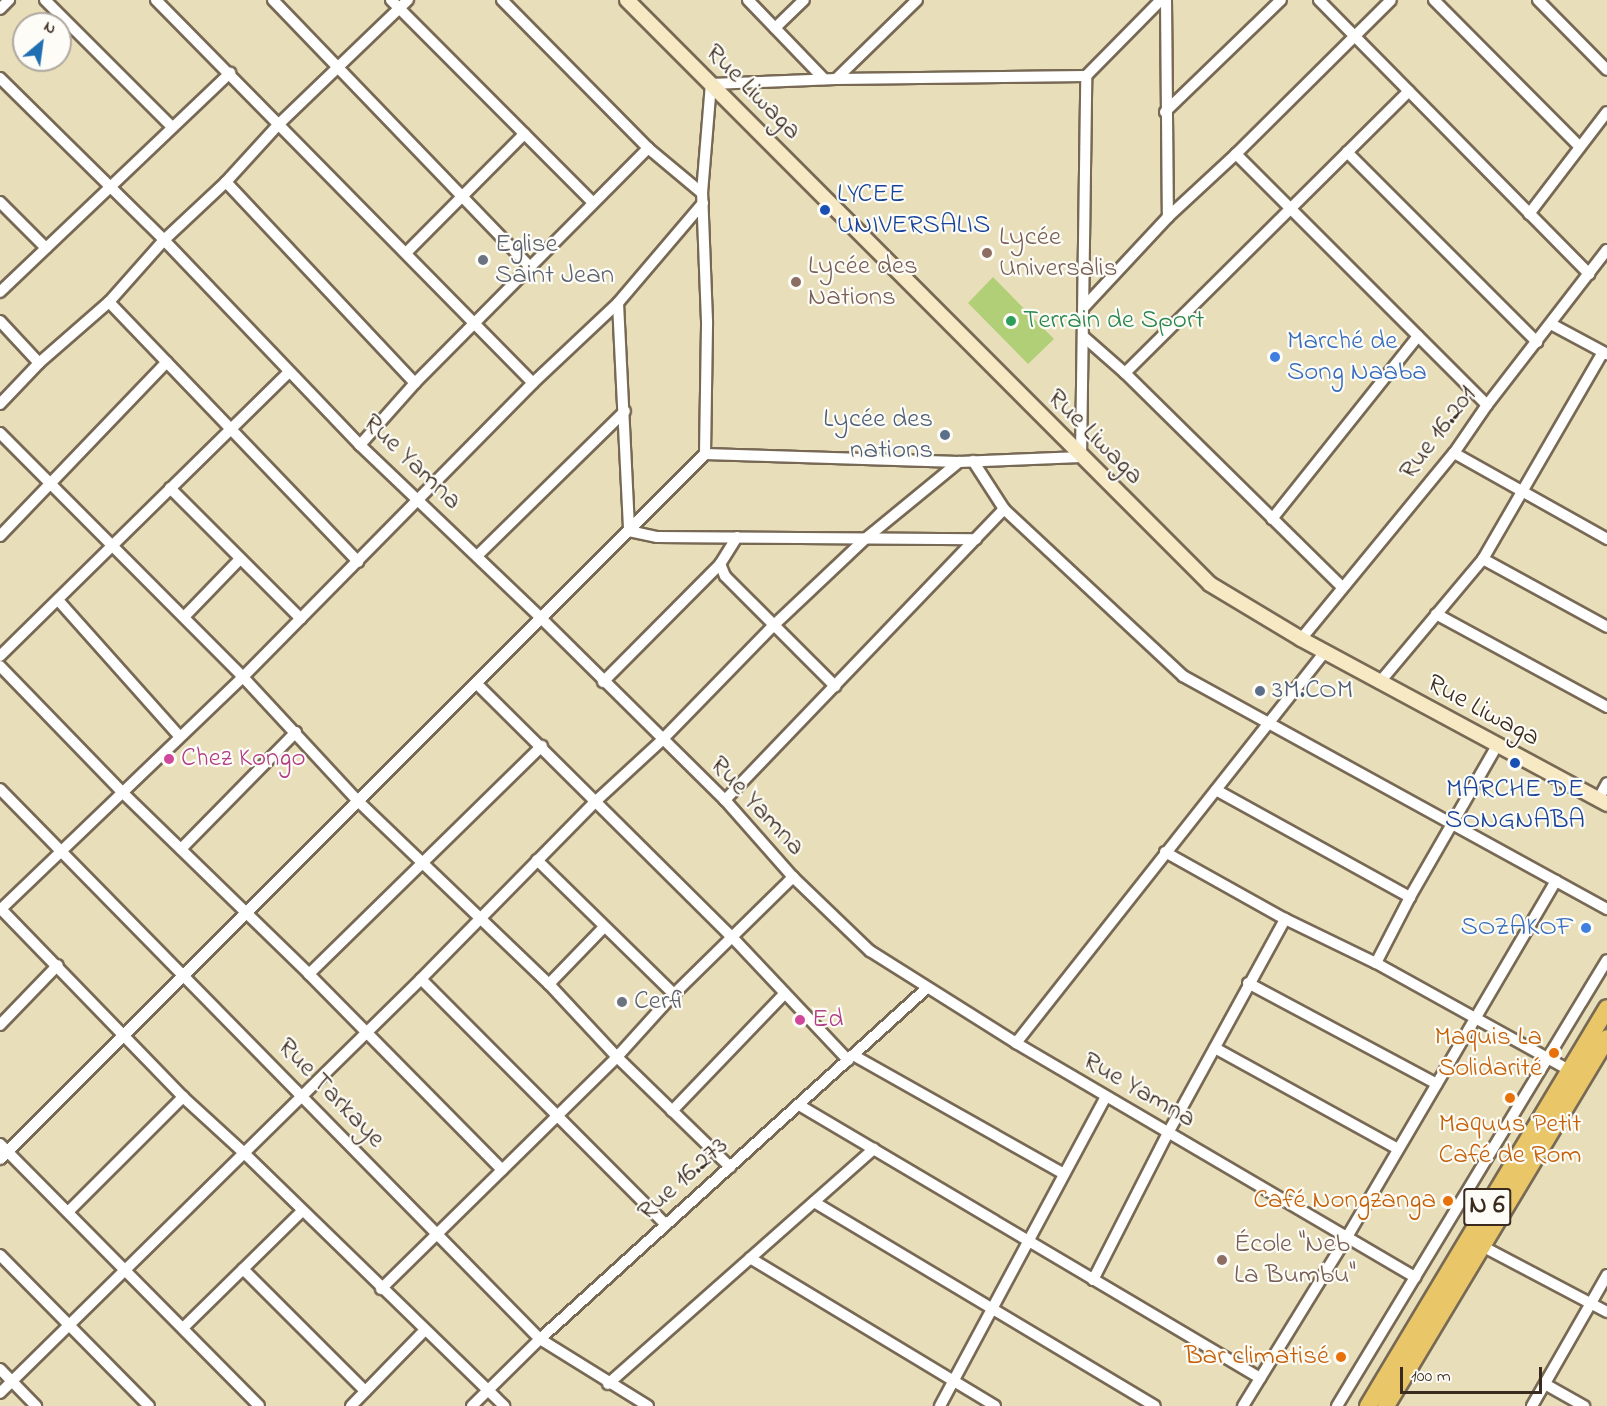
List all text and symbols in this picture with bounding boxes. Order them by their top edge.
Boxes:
north arrow [12,12,72,72]
text: N [39,15,60,41]
street label: Rue Liwaga [698,37,808,147]
place label: LYCEE UNIVERSALIS [837,178,990,241]
marker: LYCEE UNIVERSALIS [818,203,832,217]
place label: Lycée Universalis [999,221,1117,284]
place label: Eglise Saint Jean [495,228,614,291]
marker: Lycée Universalis [980,246,994,260]
place label: Lycée des Nations [808,250,918,313]
marker: Eglise Saint Jean [476,253,490,267]
marker: Lycée des Nations [789,275,803,289]
place label: Terrain de Sport [1023,305,1204,337]
marker: Terrain de Sport [1004,314,1018,328]
place label: Marché de Song Naaba [1287,325,1427,388]
marker: Marché de Song Naaba [1268,350,1282,364]
street label: Rue 16.201 [1392,380,1484,486]
street label: Rue Liwaga [1040,382,1150,492]
place label: Lycée des nations [823,403,933,466]
street label: Rue Yamna [356,407,468,517]
marker: Lycée des nations [938,428,952,442]
street label: Rue Liwaga [1421,668,1545,754]
place label: 3M.COM [1272,675,1353,707]
marker: 3M.COM [1253,684,1267,698]
place label: Chez Kongo [181,743,305,775]
street label: Rue Yamna [703,749,811,863]
marker: Chez Kongo [162,752,176,766]
marker: MARCHE DE SONGNABA [1508,756,1522,770]
place label: MARCHE DE SONGNABA [1445,773,1585,836]
place label: SOZAKOF [1461,912,1574,944]
marker: SOZAKOF [1579,921,1593,935]
place label: Cerfi [634,986,687,1018]
marker: Cerfi [615,995,629,1009]
place label: Ed [812,1004,844,1036]
marker: Ed [793,1013,807,1027]
place label: Maquis La Solidarité [1435,1021,1542,1084]
street label: Rue Tarkaye [270,1031,392,1155]
street label: Rue Yamna [1077,1045,1201,1135]
marker: Maquis La Solidarité [1547,1046,1561,1060]
marker: Maquus Petit Café de Rom [1503,1091,1517,1105]
place label: Maquus Petit Café de Rom [1438,1108,1582,1171]
street label: Rue 16.273 [631,1130,735,1228]
road number: N 6 [1463,1184,1511,1230]
place label: Café Nongzanga [1253,1185,1436,1217]
marker: Café Nongzanga [1441,1194,1455,1208]
place label: École "Neb La Bumbu" [1234,1228,1356,1291]
marker: École "Neb La Bumbu" [1215,1253,1229,1267]
place label: Bar climatisé [1184,1341,1329,1373]
marker: Bar climatisé [1334,1350,1348,1364]
scale bar [1403,1355,1546,1393]
text: 100 m [1411,1364,1451,1390]

